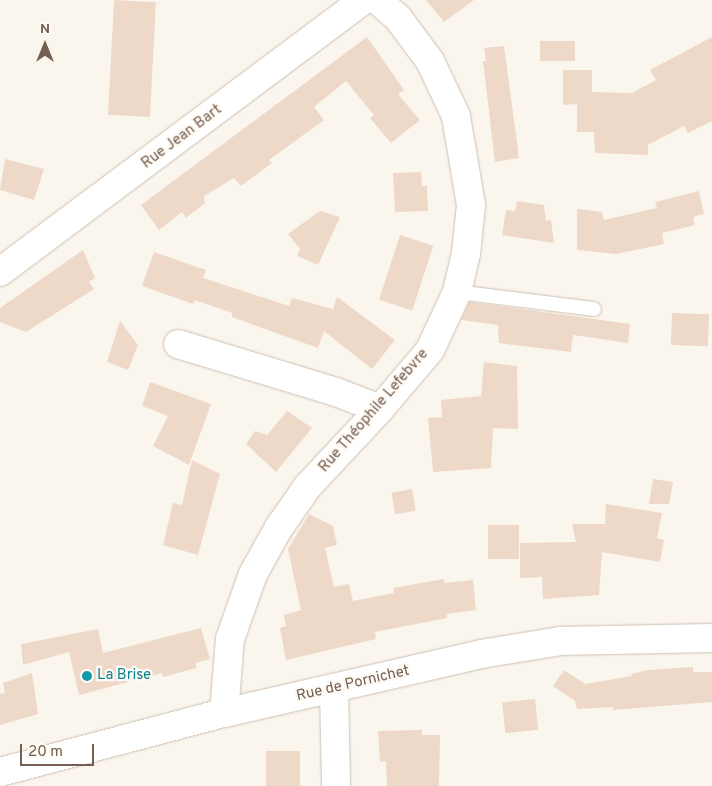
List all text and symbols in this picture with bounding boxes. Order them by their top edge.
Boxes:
north arrow [20,20,70,70]
text: N [40,21,50,38]
street label: Rue Jean Bart [138,101,226,173]
street label: Rue Théophile Lefebvre [315,345,433,477]
street label: Rue de Pornichet [295,662,411,706]
place label: La Brise [97,667,151,685]
marker: La Brise [81,670,93,682]
scale bar [22,734,96,766]
text: 20 m [28,743,63,762]

